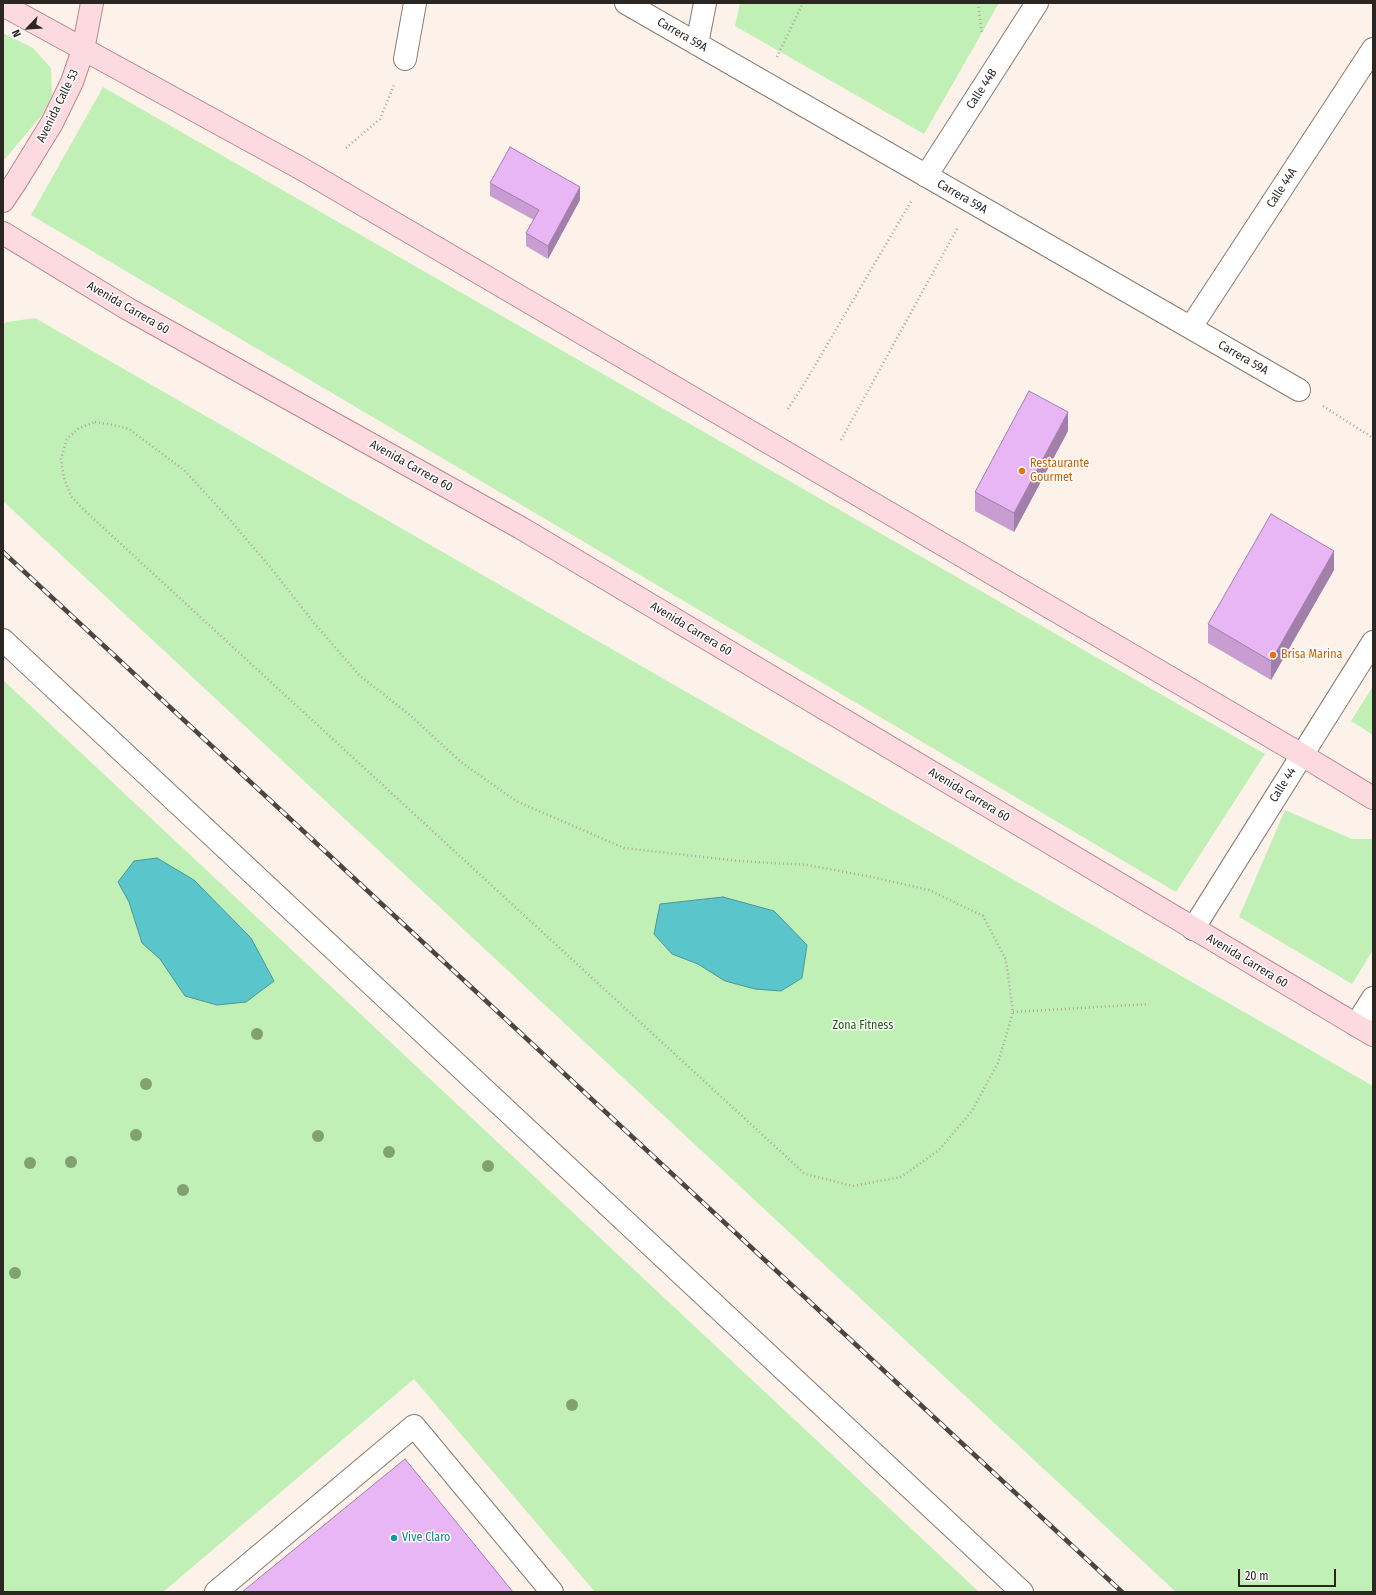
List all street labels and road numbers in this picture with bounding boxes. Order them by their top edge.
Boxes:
street label: Carrera 59A [654,15,710,55]
street label: Calle 44B [964,66,1000,112]
street label: Avenida Calle 53 [34,67,82,145]
street label: Calle 44A [1264,165,1300,211]
street label: Carrera 59A [934,177,990,217]
street label: Avenida Carrera 60 [84,279,172,337]
street label: Carrera 59A [1215,338,1271,378]
street label: Avenida Carrera 60 [367,437,455,495]
street label: Avenida Carrera 60 [648,599,734,659]
street label: Avenida Carrera 60 [926,765,1012,825]
street label: Calle 44 [1267,765,1299,805]
street label: Avenida Carrera 60 [1204,931,1290,991]

